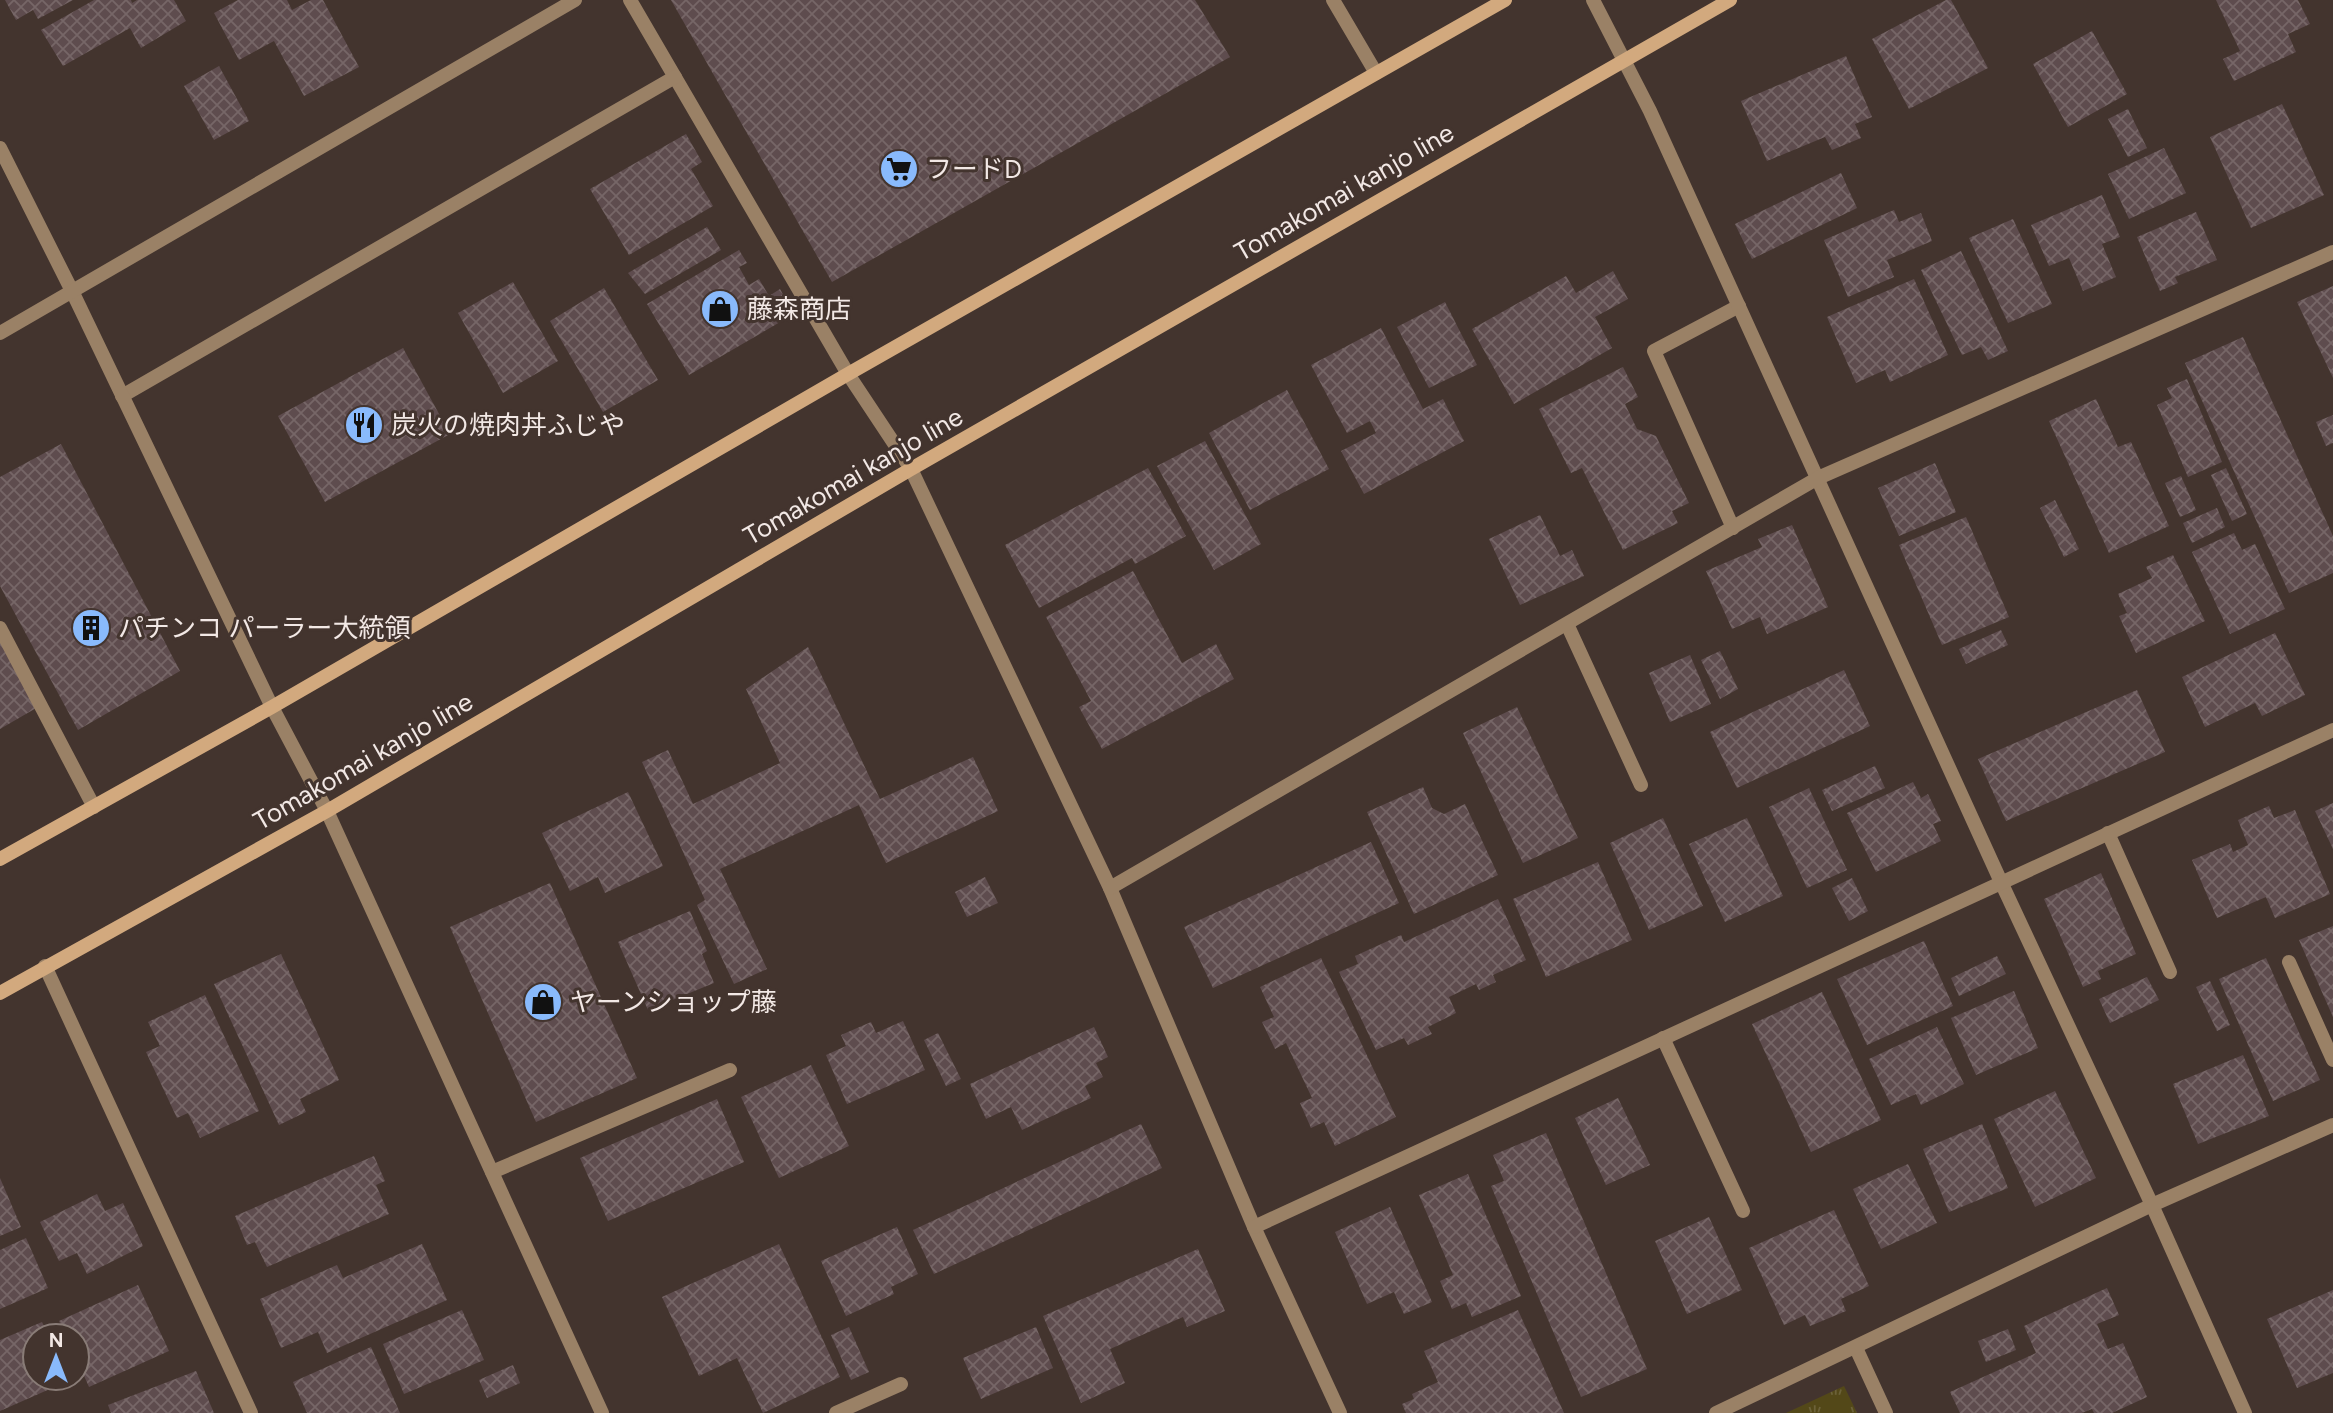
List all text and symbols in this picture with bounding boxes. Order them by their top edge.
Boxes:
street label: Tomakomai kanjo line [1229,116,1459,268]
supermarket icon: フードD [878,148,920,190]
place label: フードD [926,153,1022,185]
shop icon: 藤森商店 [699,288,741,330]
place label: 藤森商店 [747,293,851,325]
street label: Tomakomai kanjo line [738,400,968,552]
restaurant icon: 炭火の焼肉丼ふじや [343,404,385,446]
place label: 炭火の焼肉丼ふじや [391,409,625,441]
building icon: パチンコ パーラー大統領 [70,607,112,649]
place label: パチンコ パーラー大統領 [118,612,410,644]
street label: Tomakomai kanjo line [248,685,478,837]
shop icon: ヤーンショップ藤 [522,981,564,1023]
place label: ヤーンショップ藤 [570,986,777,1018]
north arrow [21,1322,91,1392]
text: N [49,1329,63,1352]

